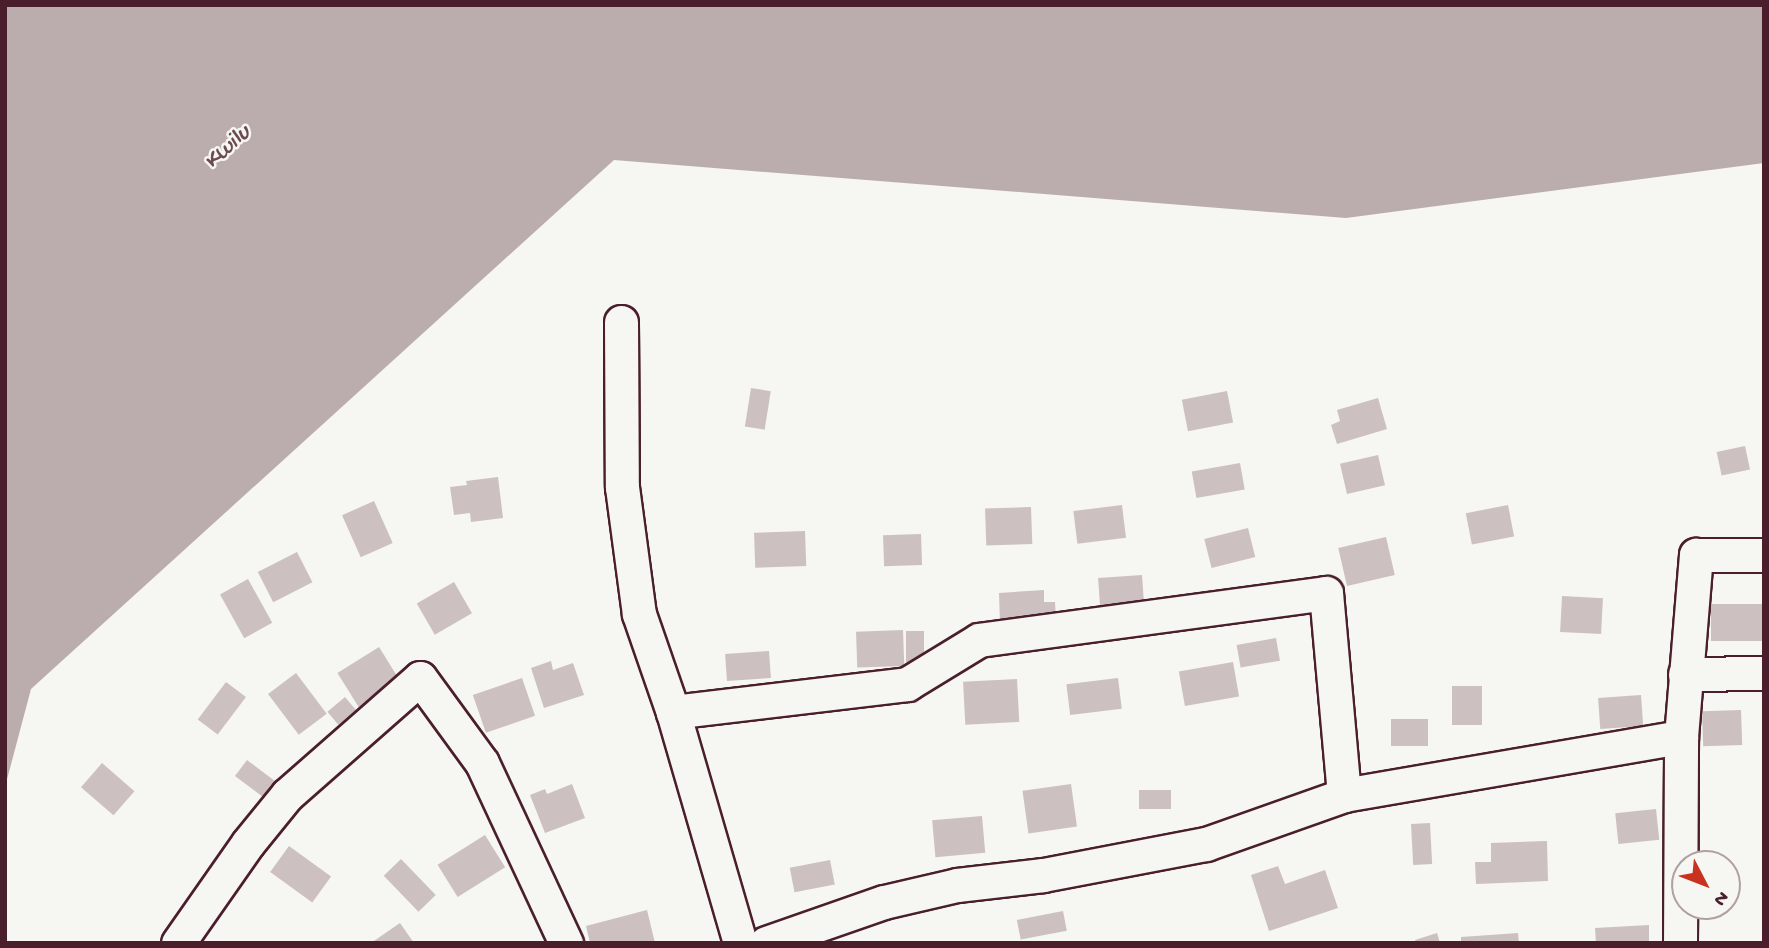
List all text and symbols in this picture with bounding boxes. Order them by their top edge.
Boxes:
water label: Kwilu [198,119,258,177]
north arrow [1671,850,1741,920]
text: N [1708,886,1733,910]

